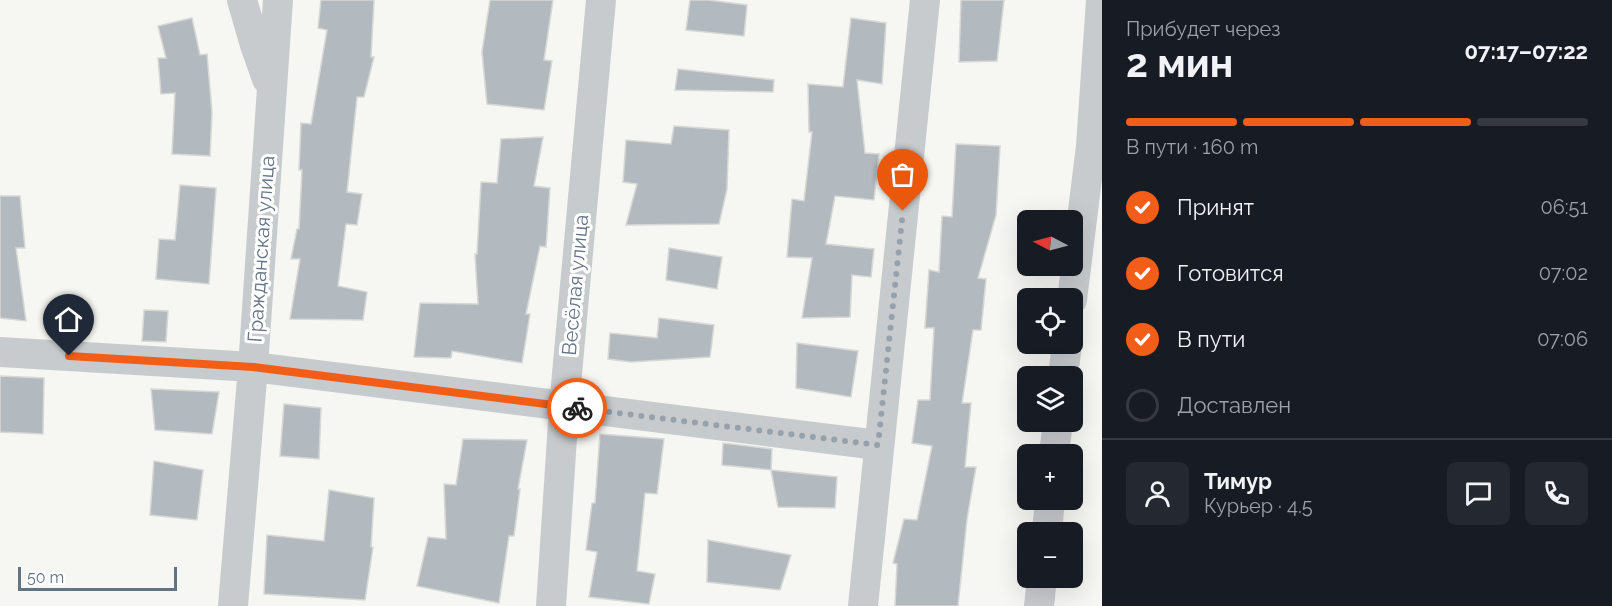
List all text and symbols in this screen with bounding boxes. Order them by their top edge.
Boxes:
text: Прибудет через [1126,17,1280,41]
text: 07:17–07:22 [1465,38,1588,64]
text: 2 мин [1126,40,1233,86]
text: В пути · 160 m [1126,135,1258,159]
pin [877,149,928,211]
street label: Гражданская улица [242,155,280,343]
icon: bag [886,158,919,191]
icon: check [1126,191,1159,224]
text: Принят [1177,194,1254,220]
text: 06:51 [1540,195,1588,219]
north arrow [1017,210,1083,276]
map controls [1017,210,1083,588]
street label: Весёлая улица [557,213,593,357]
icon: check [1126,257,1159,290]
text: Готовится [1177,260,1284,286]
text: 07:02 [1539,261,1588,285]
button: locate [1017,288,1083,354]
pin [43,294,94,356]
icon: home [52,303,85,336]
icon: check [1126,323,1159,356]
text: В пути [1177,326,1245,352]
text: 07:06 [1537,327,1588,351]
button: layers [1017,366,1083,432]
courier [547,378,607,438]
icon: bike [561,392,594,425]
text: Доставлен [1177,392,1291,418]
button: + [1017,444,1083,510]
button: person [1126,462,1189,525]
button: chat [1447,462,1510,525]
button: phone [1525,462,1588,525]
text: Тимур [1204,468,1272,494]
text: Курьер · 4.5 [1204,494,1313,518]
button: − [1017,522,1083,588]
scale bar [18,564,177,592]
text: 50 m [27,568,64,587]

